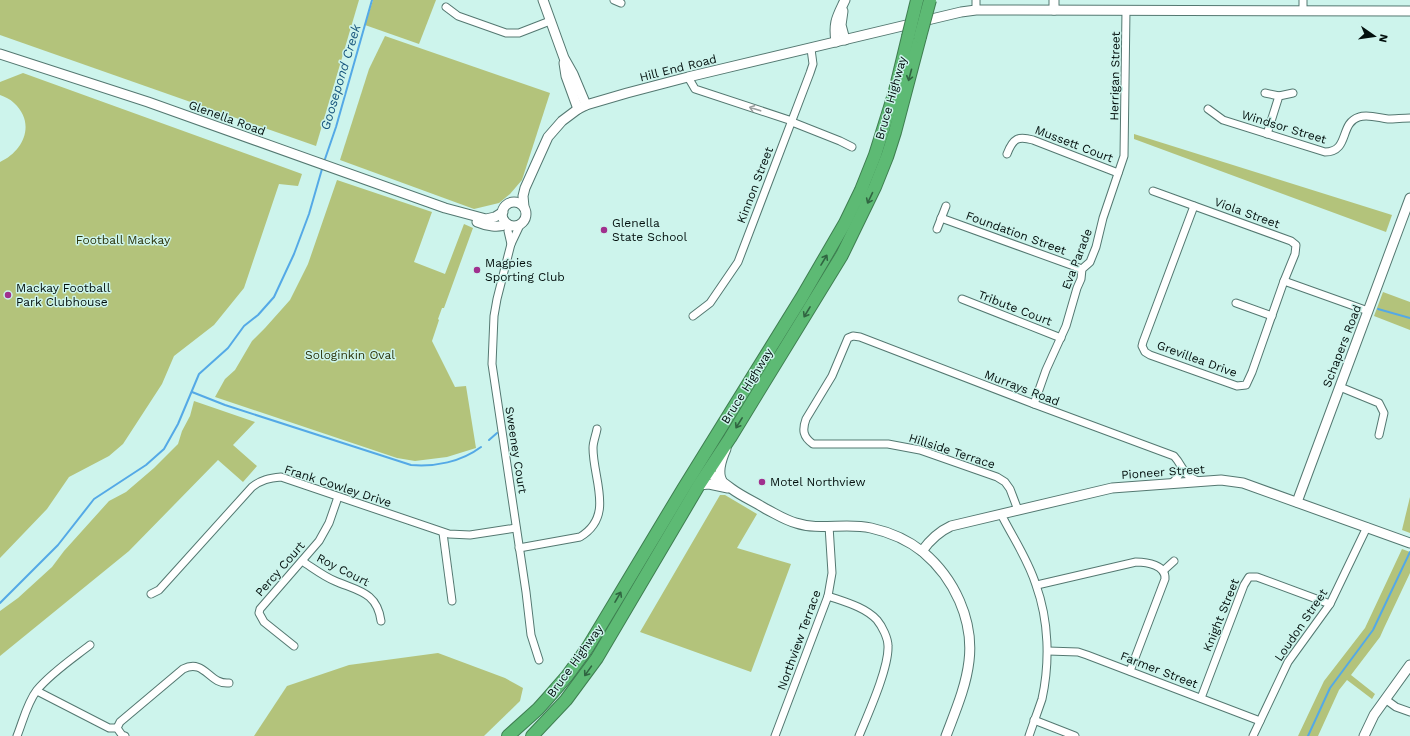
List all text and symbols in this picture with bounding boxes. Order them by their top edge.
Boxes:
north arrow [1354,16,1394,56]
water label: Goosepond Creek [317,21,364,132]
street label: Herrigan Street [1107,31,1123,121]
text: N [1376,33,1391,44]
street label: Hill End Road [638,52,718,84]
street label: Bruce Highway [872,54,910,141]
one-way arrow [906,68,914,81]
street label: Glenella Road [187,98,267,138]
one-way arrow [749,104,761,112]
street label: Windsor Street [1240,107,1328,147]
street label: Mussett Court [1033,123,1115,165]
street label: Kinnon Street [734,145,776,225]
one-way arrow [866,192,873,204]
street label: Viola Street [1212,195,1282,231]
street label: Foundation Street [964,208,1068,258]
place label: Glenella State School [612,216,688,244]
marker: Glenella State School [599,225,609,235]
street label: Eva Parade [1059,227,1095,291]
park label: Football Mackay [76,233,171,247]
one-way arrow [820,254,828,265]
place label: Magpies Sporting Club [485,256,565,284]
marker: Magpies Sporting Club [472,265,482,275]
place label: Mackay Football Park Clubhouse [16,281,111,309]
street label: Tribute Court [976,288,1054,328]
marker: Mackay Football Park Clubhouse [3,290,13,300]
street label: Schapers Road [1320,303,1364,389]
one-way arrow [803,306,811,317]
street label: Grevillea Drive [1155,338,1239,380]
street label: Bruce Highway [718,345,776,426]
park label: Sologinkin Oval [305,348,395,362]
street label: Murrays Road [982,367,1062,409]
street label: Sweeney Court [502,406,530,494]
one-way arrow [735,417,743,428]
street label: Hillside Terrace [907,430,997,472]
street label: Frank Cowley Drive [283,462,393,510]
street label: Pioneer Street [1121,462,1205,482]
place label: Motel Northview [770,475,866,489]
marker: Motel Northview [757,477,767,487]
street label: Percy Court [253,539,307,599]
street label: Roy Court [314,551,372,589]
street label: Knight Street [1200,576,1242,654]
street label: Loudon Street [1272,586,1330,664]
street label: Northview Terrace [774,588,824,692]
one-way arrow [614,592,622,604]
street label: Bruce Highway [544,621,606,700]
street label: Farmer Street [1118,649,1200,691]
one-way arrow [584,665,592,676]

